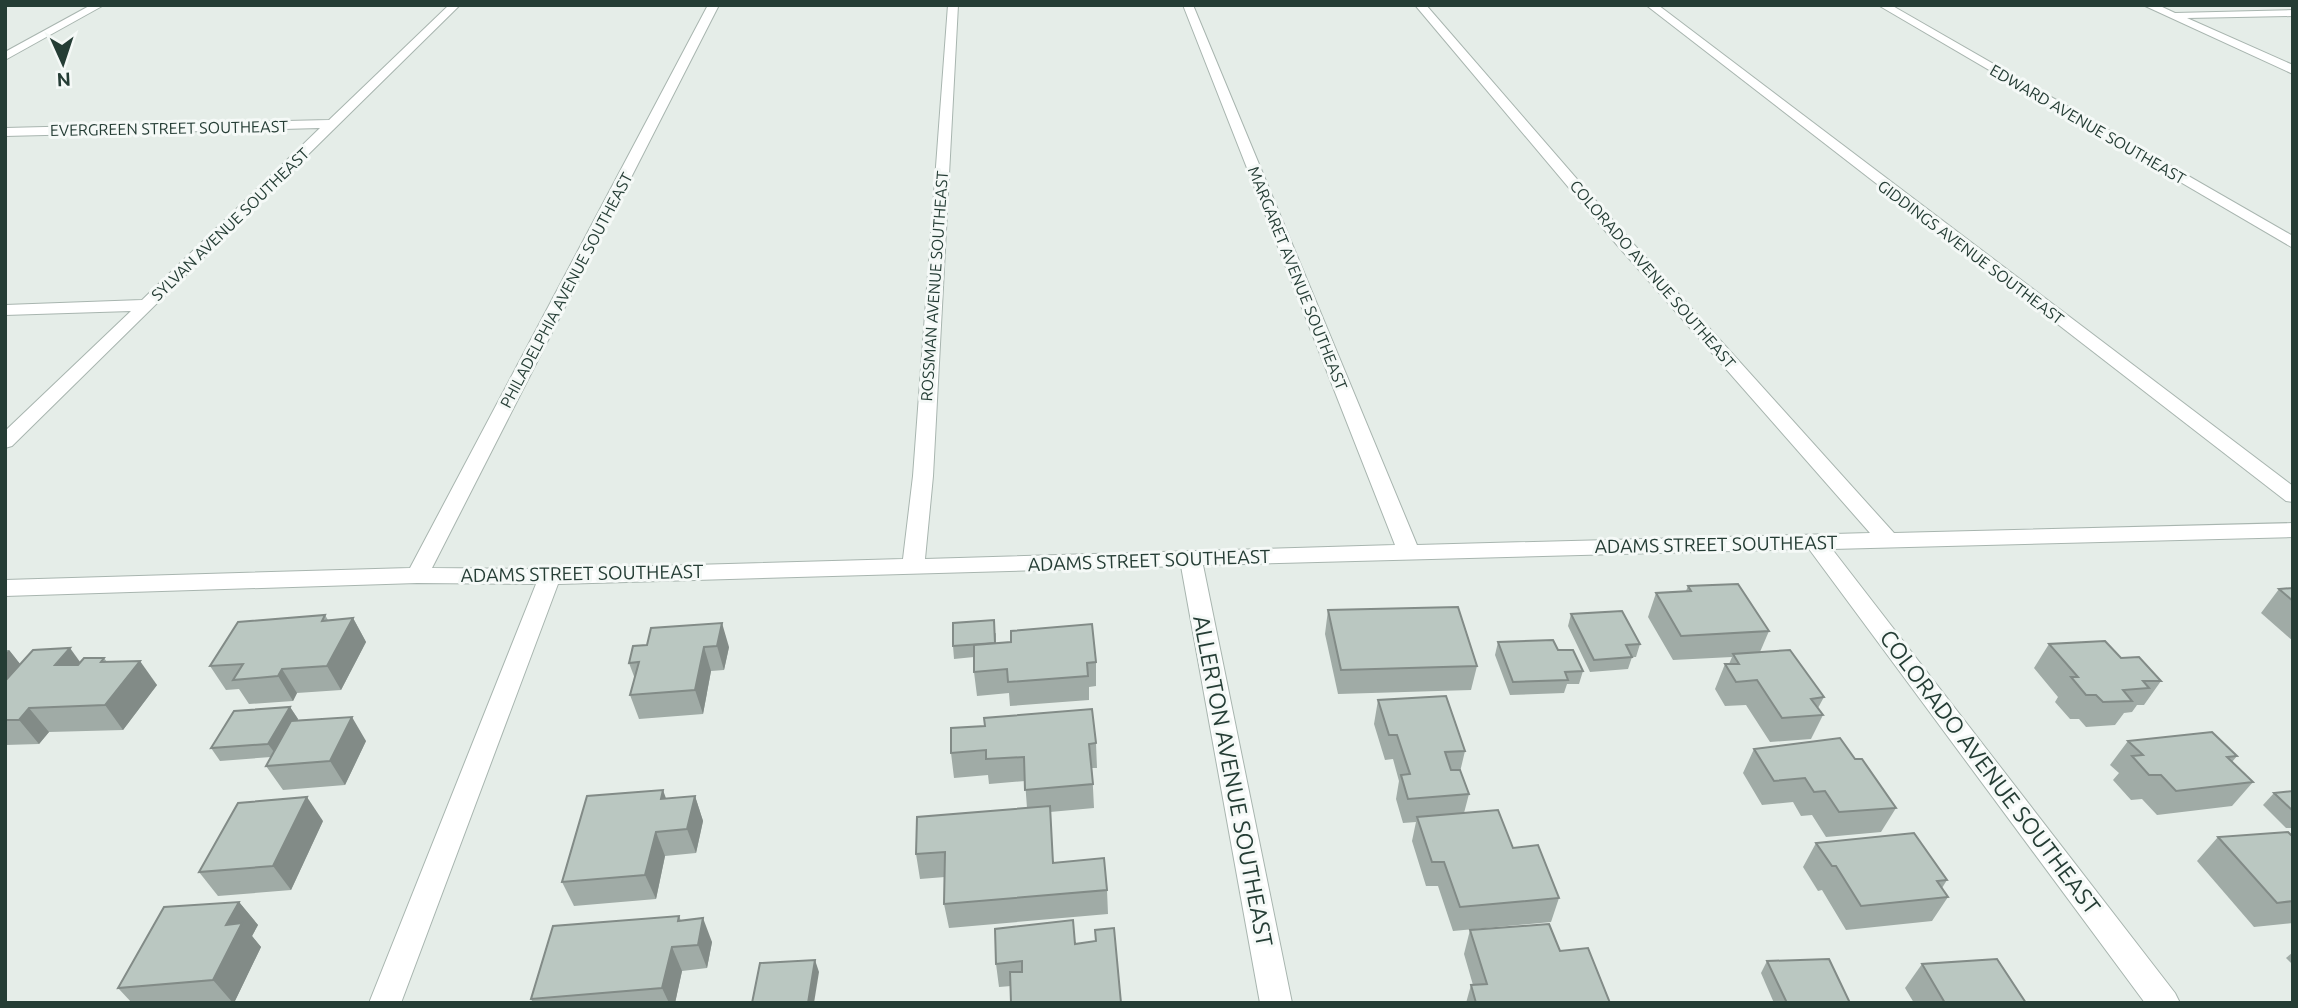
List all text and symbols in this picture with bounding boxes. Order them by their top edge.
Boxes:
north arrow [28,28,98,98]
street label: EDWARD AVENUE SOUTHEAST [1987,61,2189,188]
text: N [56,69,72,91]
street label: EVERGREEN STREET SOUTHEAST [50,117,288,139]
street label: SYLVAN AVENUE SOUTHEAST [148,144,312,304]
street label: MARGARET AVENUE SOUTHEAST [1245,164,1351,392]
street label: PHILADELPHIA AVENUE SOUTHEAST [496,169,636,411]
street label: ROSSMAN AVENUE SOUTHEAST [917,170,951,402]
street label: COLORADO AVENUE SOUTHEAST [1567,176,1740,372]
street label: GIDDINGS AVENUE SOUTHEAST [1875,176,2068,328]
street label: ADAMS STREET SOUTHEAST [1594,531,1838,557]
street label: ADAMS STREET SOUTHEAST [1027,545,1271,575]
street label: ADAMS STREET SOUTHEAST [460,560,704,586]
street label: ALLERTON AVENUE SOUTHEAST [1189,613,1278,949]
street label: COLORADO AVENUE SOUTHEAST [1875,625,2106,919]

